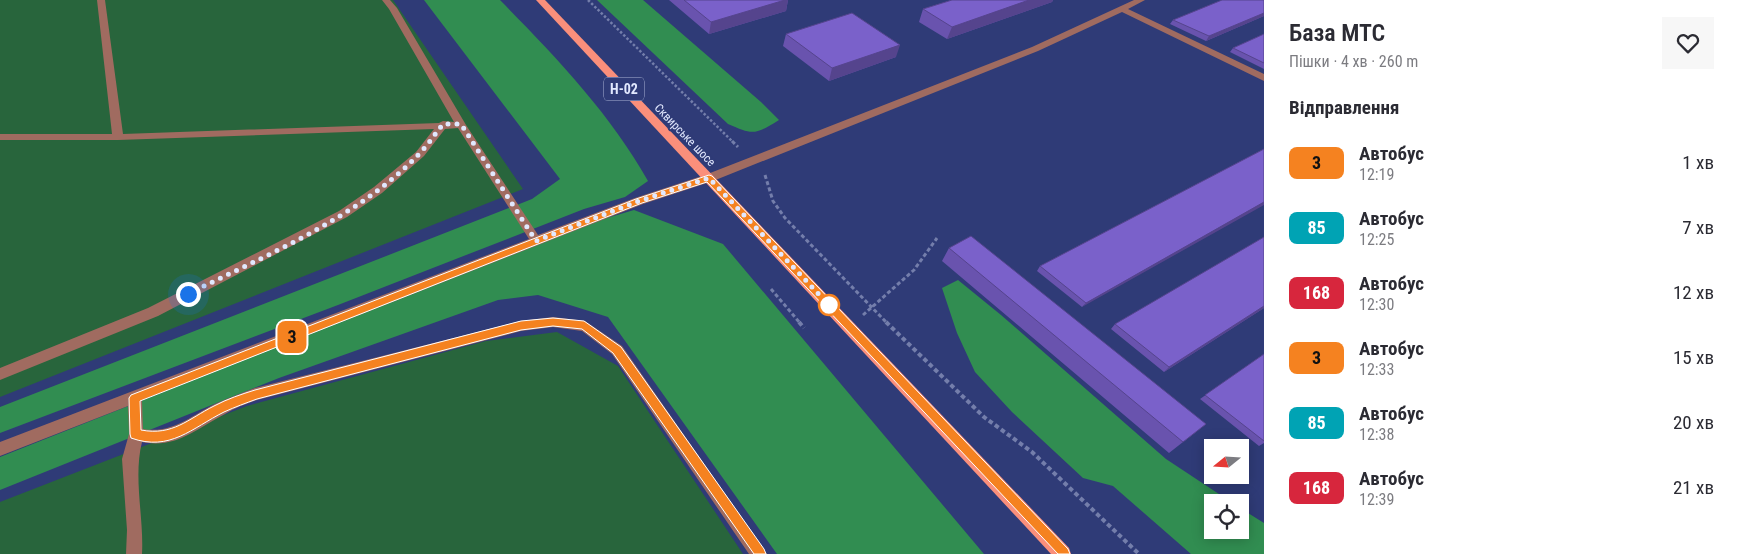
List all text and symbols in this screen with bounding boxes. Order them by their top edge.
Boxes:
button: heart [1662,17,1714,69]
text: База МТС [1289,19,1385,47]
text: Пішки · 4 хв · 260 m [1289,52,1418,71]
road number: Н-02 [604,78,644,100]
text: Відправлення [1289,96,1399,119]
street label: Сквирське шосе [652,101,719,169]
text: Автобус [1359,142,1424,165]
text: 1 хв [1682,151,1714,174]
text: 3 [1312,152,1321,173]
text: 12:19 [1359,165,1394,184]
text: Автобус [1359,207,1424,230]
text: 7 хв [1682,216,1714,239]
text: 85 [1307,217,1326,238]
text: 12:25 [1359,230,1394,249]
text: Автобус [1359,272,1424,295]
text: 12 хв [1673,281,1714,304]
your location [176,282,201,307]
text: 168 [1303,282,1330,303]
unlabelled marker [818,294,840,316]
text: 12:30 [1359,295,1394,314]
line badge: 3 [276,321,308,353]
text: 3 [287,326,297,347]
text: Автобус [1359,337,1424,360]
text: 15 хв [1673,346,1714,369]
text: 3 [1312,347,1321,368]
text: 12:33 [1359,360,1394,379]
text: Автобус [1359,402,1424,425]
text: 20 хв [1673,411,1714,434]
text: 85 [1307,412,1326,433]
text: 12:38 [1359,425,1394,444]
north arrow [1204,439,1249,484]
map controls [1204,439,1249,539]
text: Автобус [1359,467,1424,490]
text: 21 хв [1673,476,1714,499]
text: 168 [1303,477,1330,498]
text: 12:39 [1359,490,1394,509]
button: locate [1204,494,1249,539]

